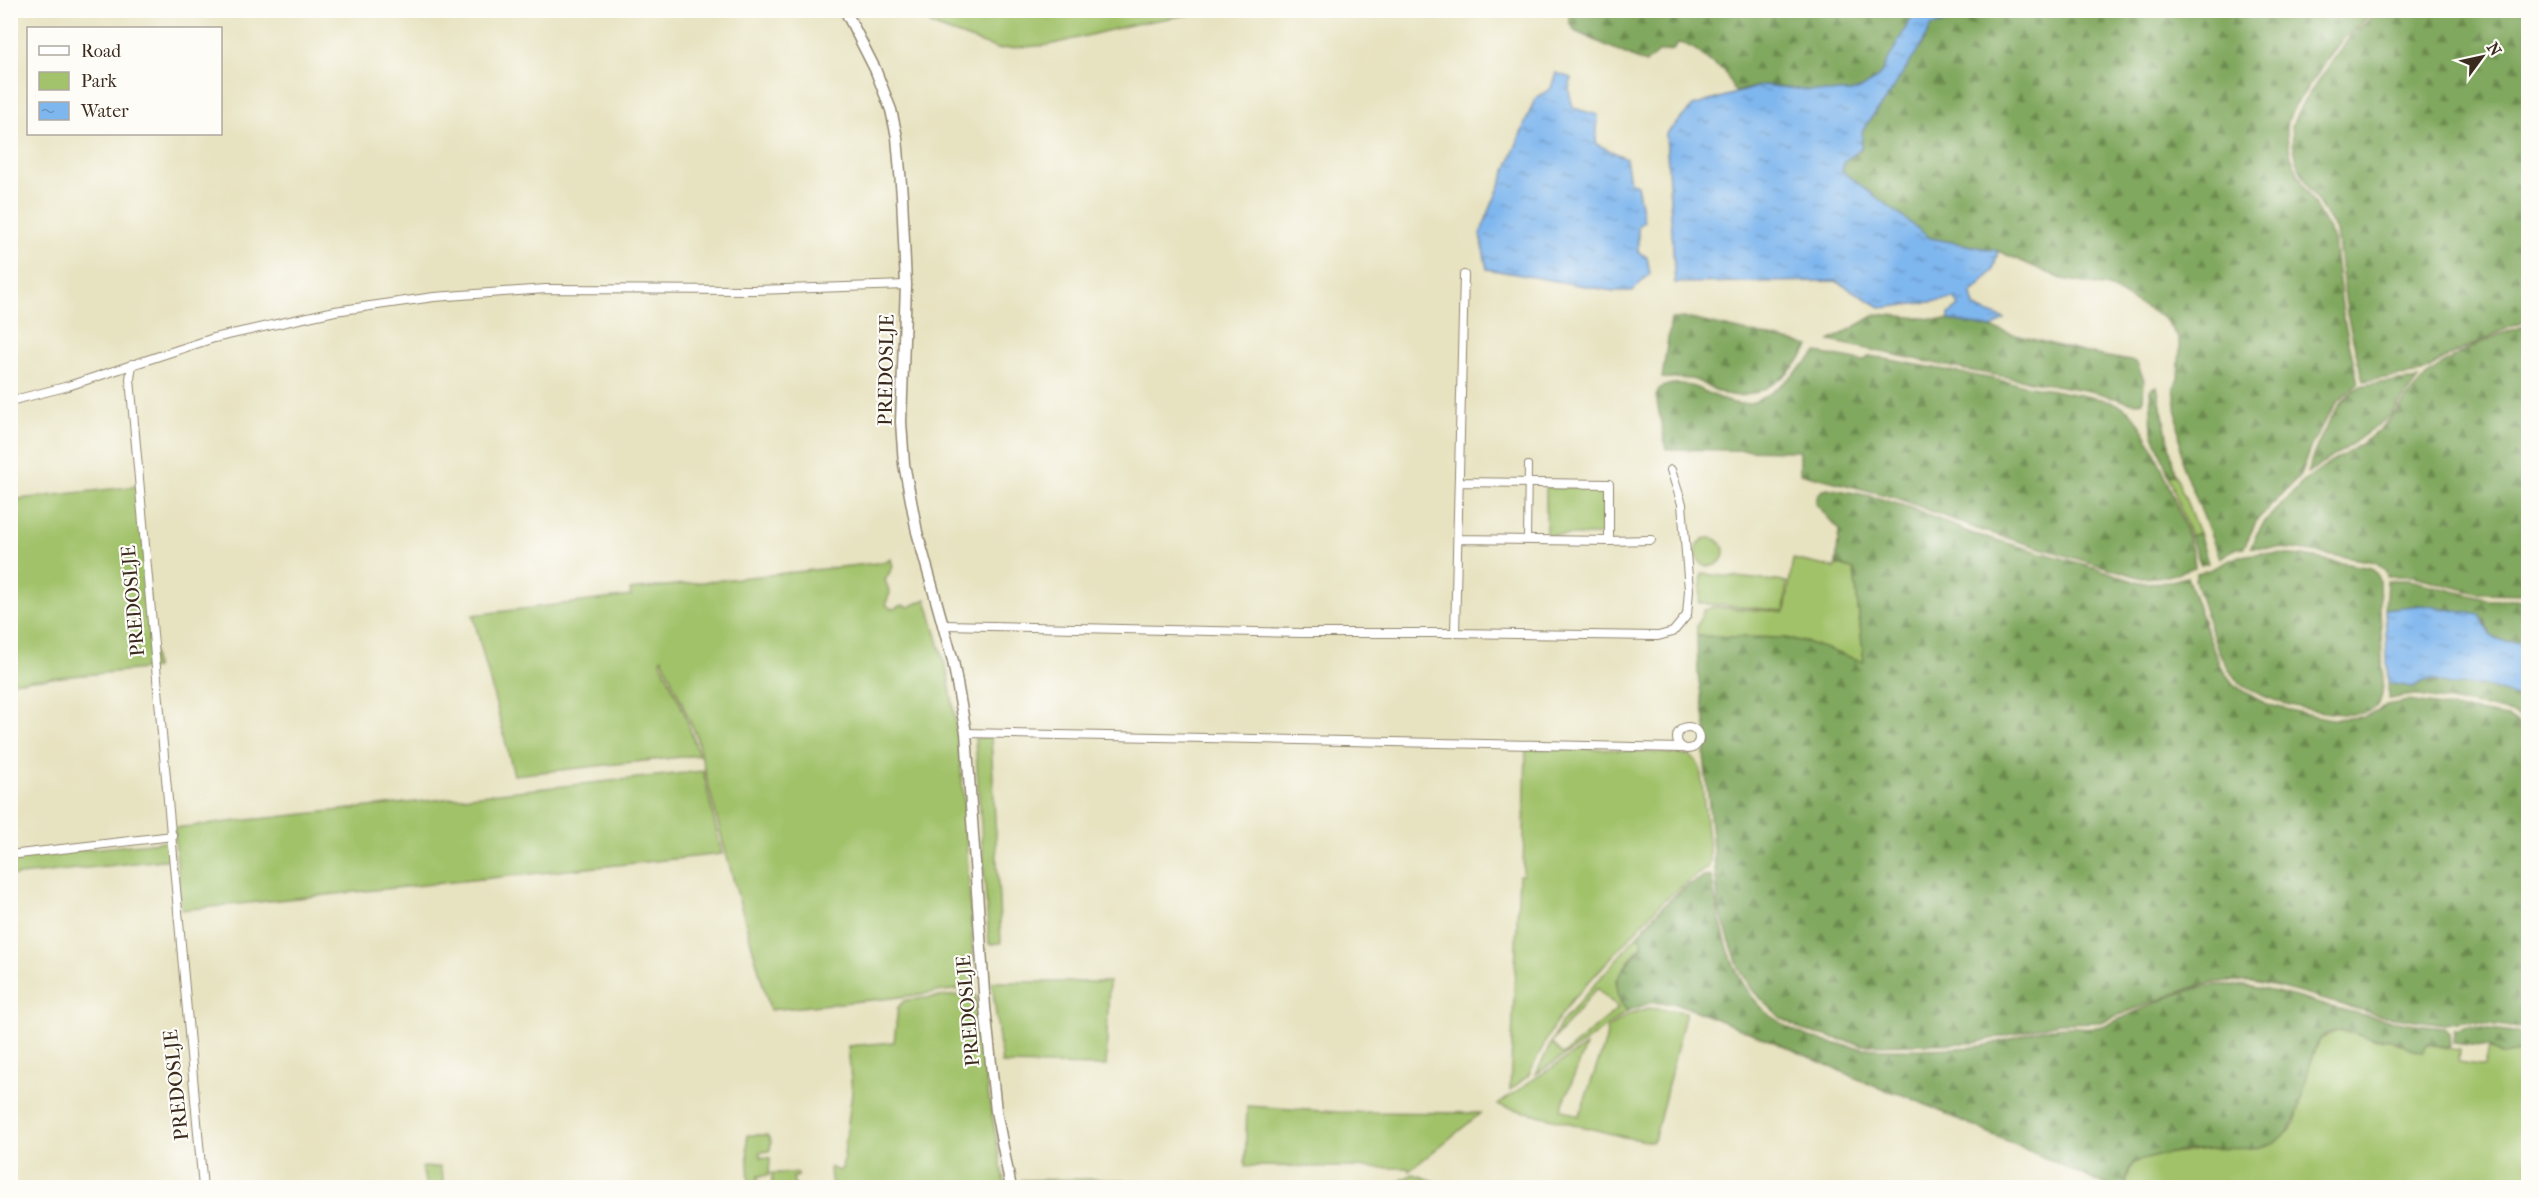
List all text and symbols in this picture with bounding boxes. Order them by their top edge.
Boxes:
legend [27,27,222,135]
north arrow [2452,27,2512,87]
text: N [2483,39,2506,60]
text: Road [81,41,121,62]
text: Park [81,71,118,92]
text: Water [80,101,129,122]
street label: PREDOSLJE [874,314,898,426]
street label: PREDOSLJE [117,544,149,658]
street label: PREDOSLJE [952,954,984,1068]
street label: PREDOSLJE [159,1028,193,1142]

